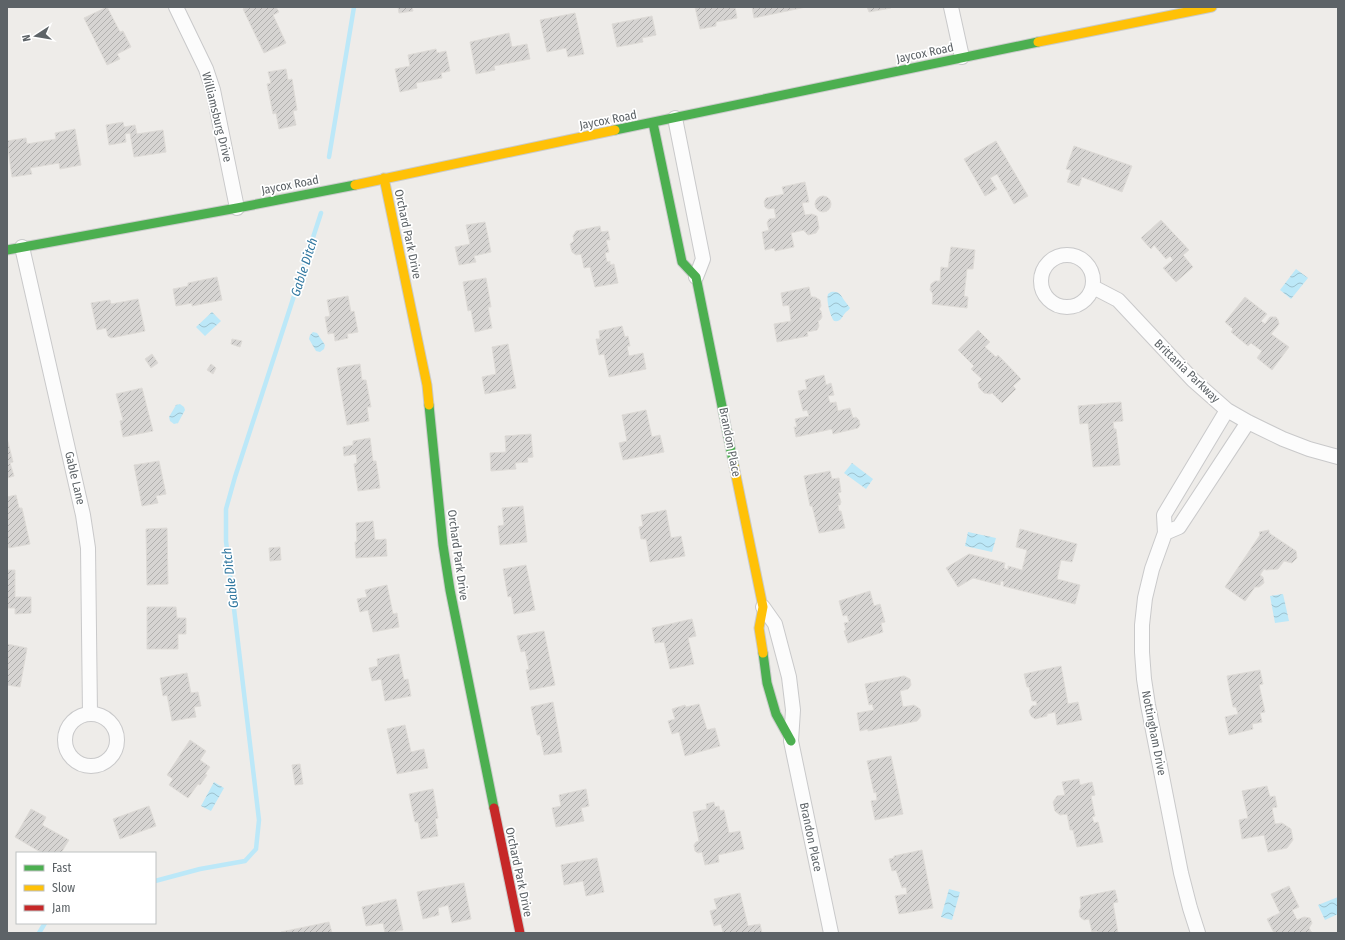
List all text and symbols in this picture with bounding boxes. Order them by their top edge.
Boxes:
north arrow [16,16,56,56]
text: N [20,33,34,43]
street label: Jaycox Road [895,40,955,66]
street label: Williamsburg Drive [199,71,235,163]
street label: Jaycox Road [578,108,638,132]
street label: Jaycox Road [260,173,320,197]
street label: Orchard Park Drive [392,188,424,280]
water label: Gable Ditch [287,236,321,298]
street label: Brittania Parkway [1151,336,1223,406]
street label: Brandon Place [716,406,744,478]
street label: Gable Lane [62,450,88,506]
street label: Orchard Park Drive [445,509,471,601]
water label: Gable Ditch [219,547,241,609]
street label: Nottingham Drive [1139,689,1169,777]
street label: Brandon Place [797,801,825,873]
street label: Orchard Park Drive [503,826,535,918]
legend [16,852,156,924]
text: Fast [52,861,71,875]
text: Slow [52,881,75,895]
text: Jam [52,901,70,915]

